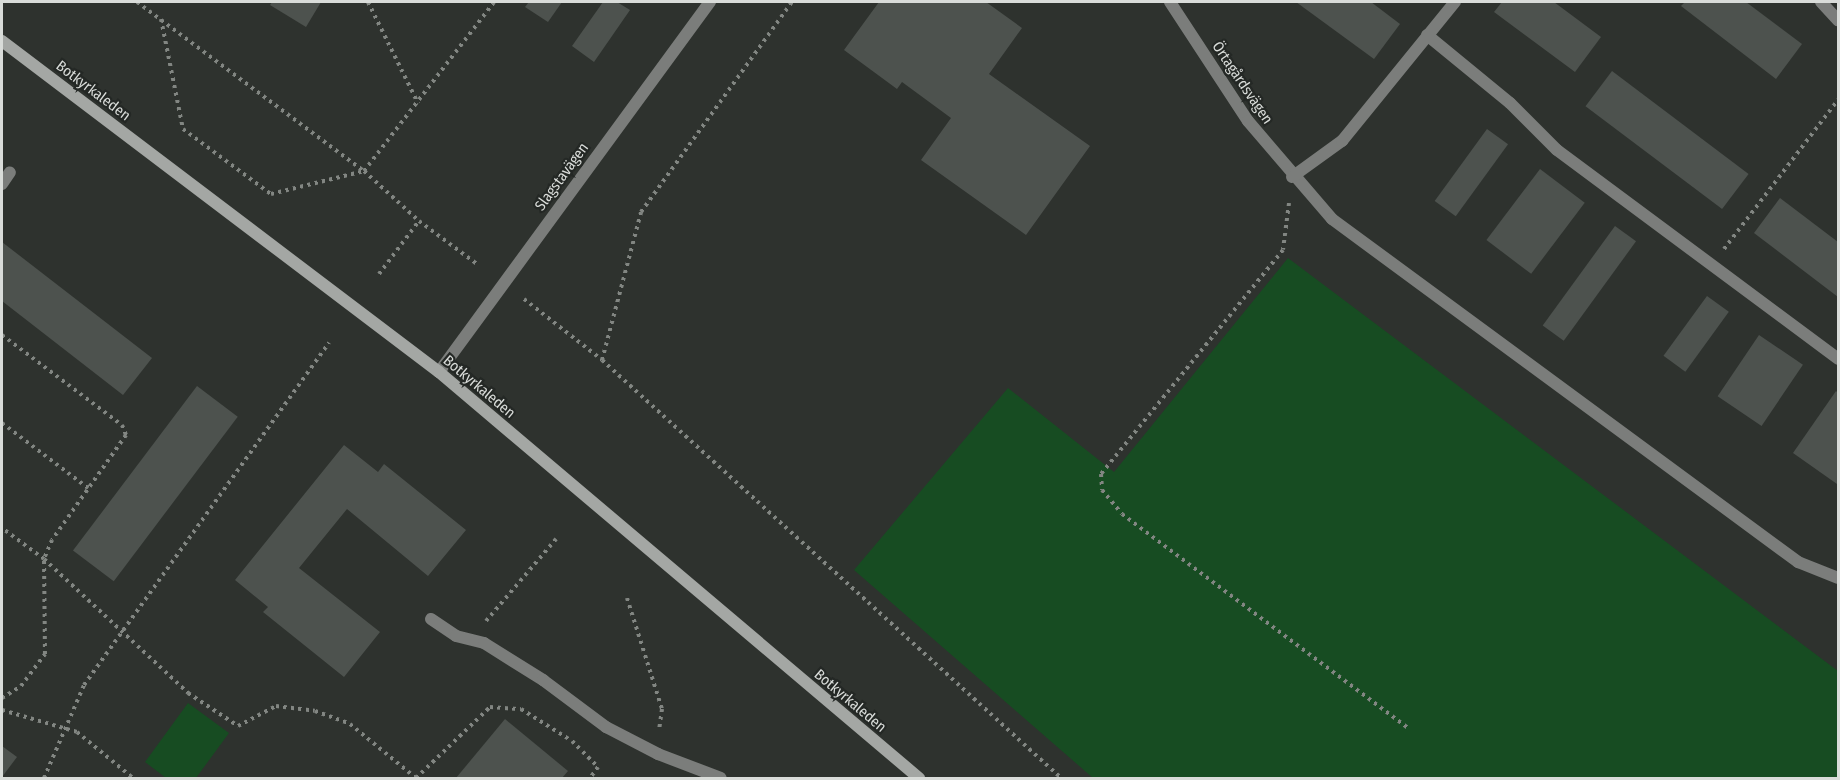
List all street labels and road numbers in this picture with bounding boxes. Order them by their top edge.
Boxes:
street label: Örtagårdsvägen [1208,38,1276,128]
street label: Botkyrkaleden [52,57,134,125]
street label: Slagstavägen [531,140,593,214]
street label: Botkyrkaleden [439,352,519,422]
street label: Botkyrkaleden [810,666,890,736]

